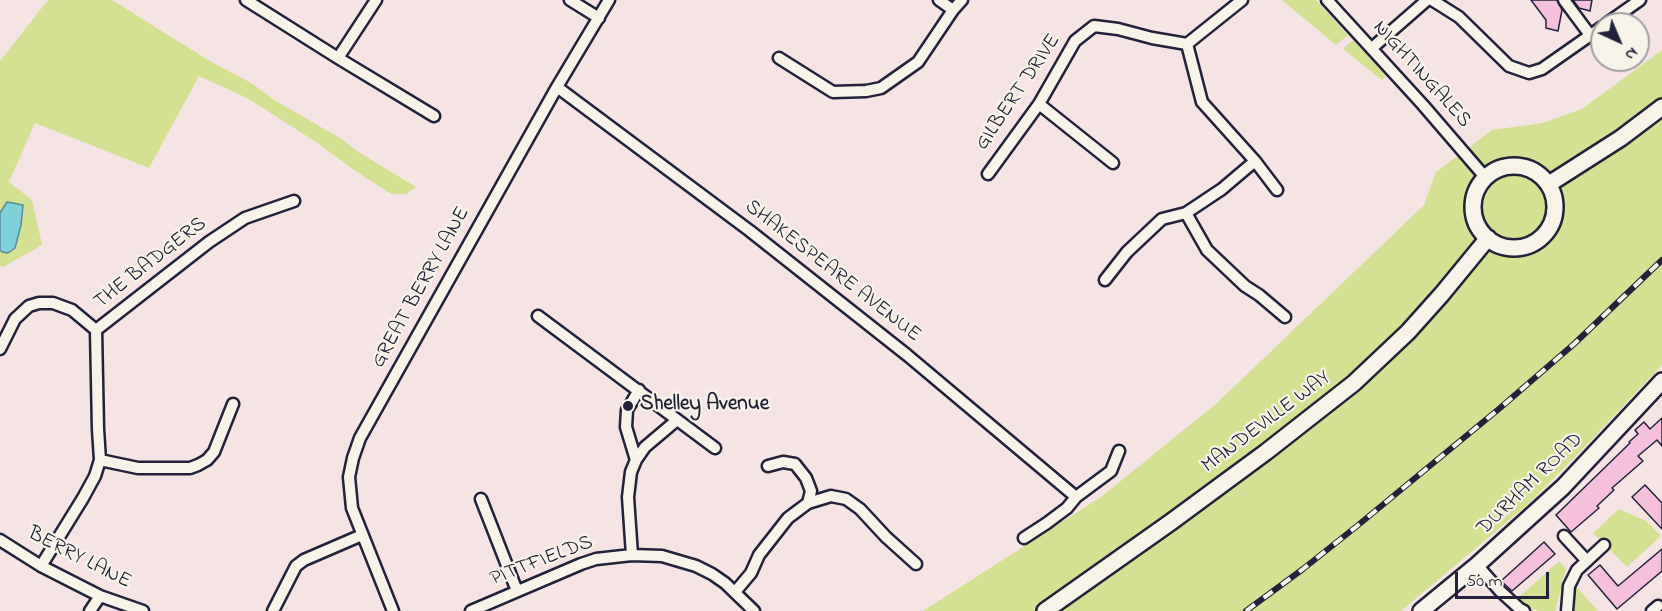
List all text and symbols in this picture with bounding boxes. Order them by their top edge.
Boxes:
north arrow [1590,12,1650,72]
street label: NIGHTINGALES [1366,16,1476,134]
street label: GILBERT DRIVE [971,30,1067,156]
text: N [1619,41,1643,66]
street label: SHAKESPEARE AVENUE [739,195,925,349]
street label: GREAT BERRY LANE [367,203,477,373]
street label: THE BADGERS [90,212,212,316]
street label: MANDEVILLE WAY [1197,366,1337,480]
place label: Shelley Avenue [640,393,769,419]
marker: Shelley Avenue [621,399,635,413]
street label: DURHAM ROAD [1473,428,1589,542]
street label: BERRY LANE [23,522,135,596]
street label: PITTFIELDS [487,531,597,593]
scale bar [1458,560,1552,598]
text: 50 m [1466,569,1503,595]

